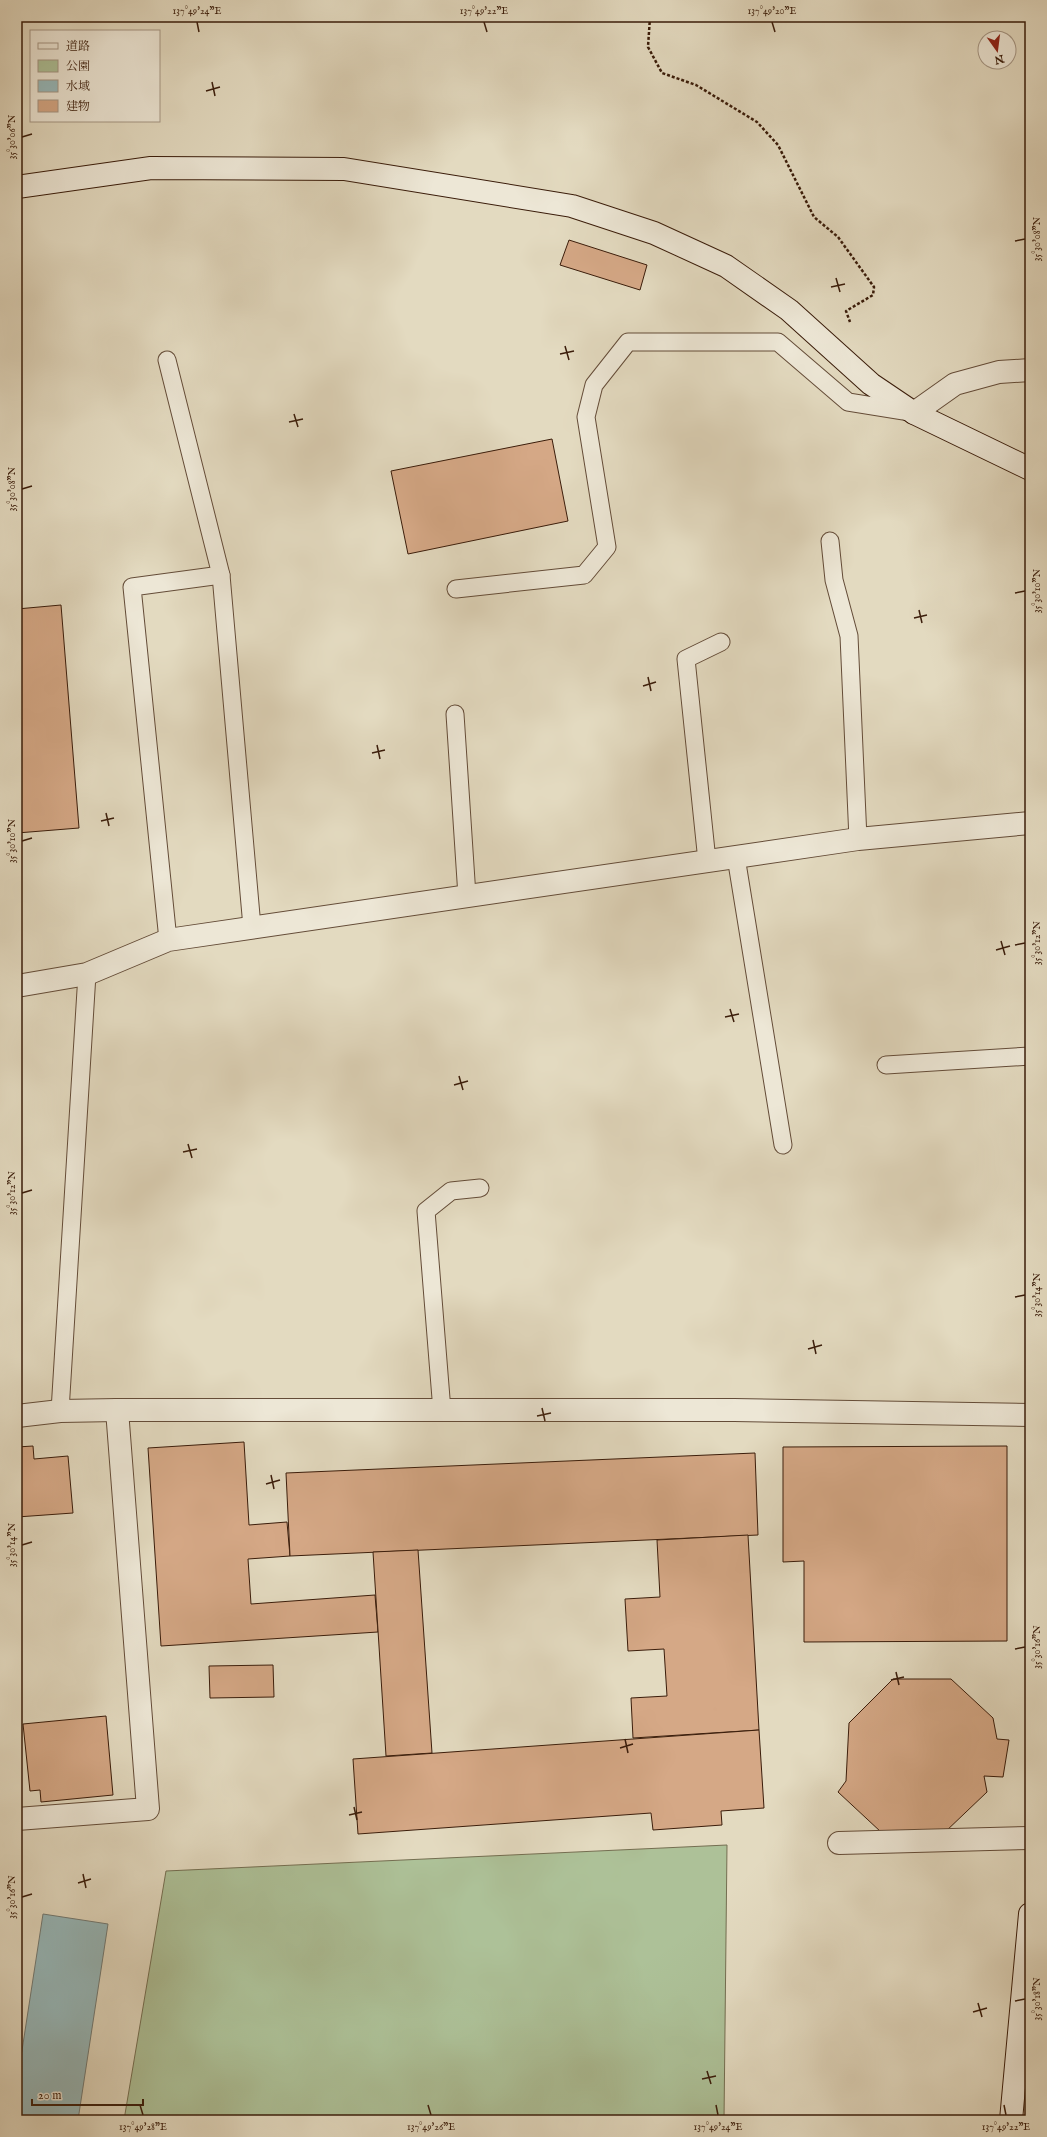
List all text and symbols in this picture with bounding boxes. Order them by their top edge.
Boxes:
text: 137°49'24"E [173,5,221,18]
text: 137°49'22"E [460,5,508,18]
text: 137°49'20"E [748,5,796,18]
legend [30,30,160,122]
north arrow [977,30,1017,70]
text: 道路 [66,39,90,54]
text: N [992,51,1006,67]
text: 公園 [66,59,90,74]
text: 水域 [66,79,90,94]
text: 建物 [66,99,90,114]
text: 35°30'06"N [6,114,19,159]
text: 35°30'08"N [1031,216,1044,261]
text: 35°30'08"N [6,466,19,511]
text: 35°30'10"N [1031,569,1044,613]
text: 35°30'10"N [6,819,19,863]
text: 35°30'12"N [1031,921,1044,965]
text: 35°30'12"N [6,1171,19,1215]
text: 35°30'14"N [1031,1273,1044,1317]
text: 35°30'14"N [6,1523,19,1567]
text: 35°30'16"N [1031,1625,1044,1669]
text: 35°30'16"N [6,1875,19,1919]
text: 35°30'18"N [1031,1977,1044,2021]
scale bar [32,2081,143,2107]
text: 20 m [38,2088,61,2103]
text: 137°49'28"E [119,2121,167,2134]
text: 137°49'26"E [407,2121,455,2134]
text: 137°49'24"E [694,2121,742,2134]
text: 137°49'22"E [982,2121,1030,2134]

